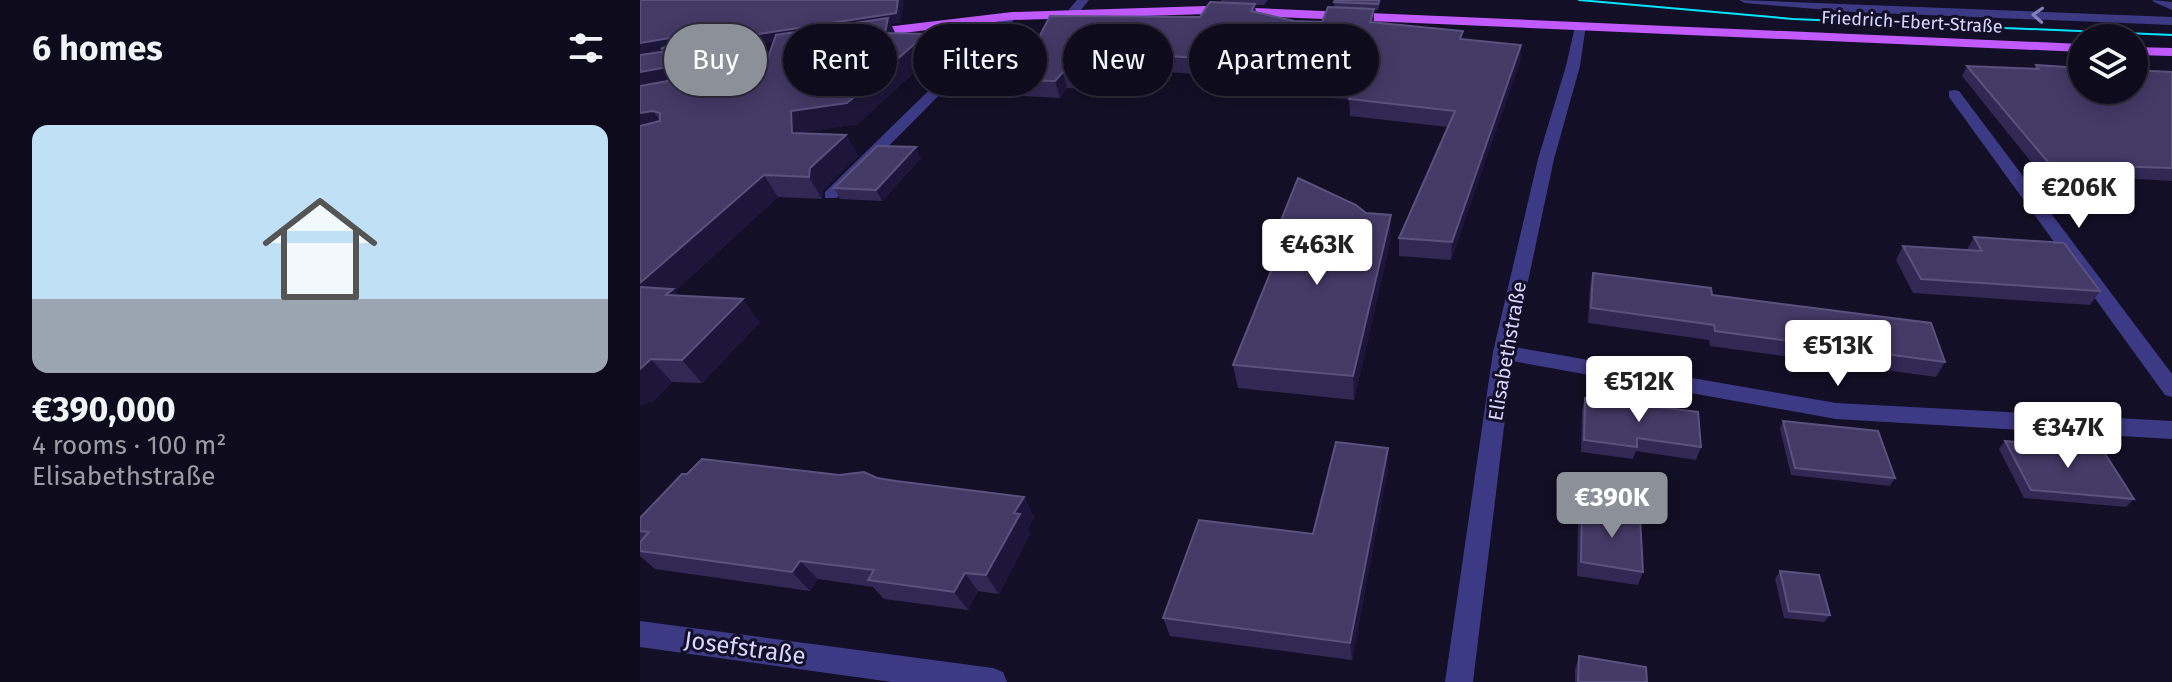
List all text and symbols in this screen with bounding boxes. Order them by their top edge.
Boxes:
street label: Friedrich-Ebert-Straße [1821,6,2003,38]
one-way arrow [2031,7,2044,24]
chip: Buy [664,24,767,96]
chip: Rent [783,24,897,96]
chip: Filters [913,24,1047,96]
chip: New [1063,24,1173,96]
chip: Apartment [1189,24,1379,96]
map controls [2068,24,2148,104]
button: layers [2068,24,2148,104]
icon: filters [564,26,608,70]
text: 6 homes [32,28,163,69]
pin: €206K [2023,162,2135,230]
text: €206K [2042,172,2116,203]
icon: home [248,177,392,321]
pin: €463K [1261,219,1373,287]
text: €463K [1280,229,1354,260]
street label: Elisabethstraße [1483,279,1531,423]
pin: €513K [1782,320,1894,388]
text: €513K [1803,330,1873,361]
pin: €512K [1583,356,1695,424]
text: €512K [1604,366,1674,397]
text: €390,000 [32,389,176,430]
pin: €347K [2012,402,2124,470]
text: €347K [2032,412,2104,443]
text: 4 rooms · 100 m² [32,430,227,461]
text: Elisabethstraße [32,461,215,492]
pin: €390K [1556,472,1668,540]
text: €390K [1575,482,1649,513]
street label: Josefstraße [683,626,807,670]

